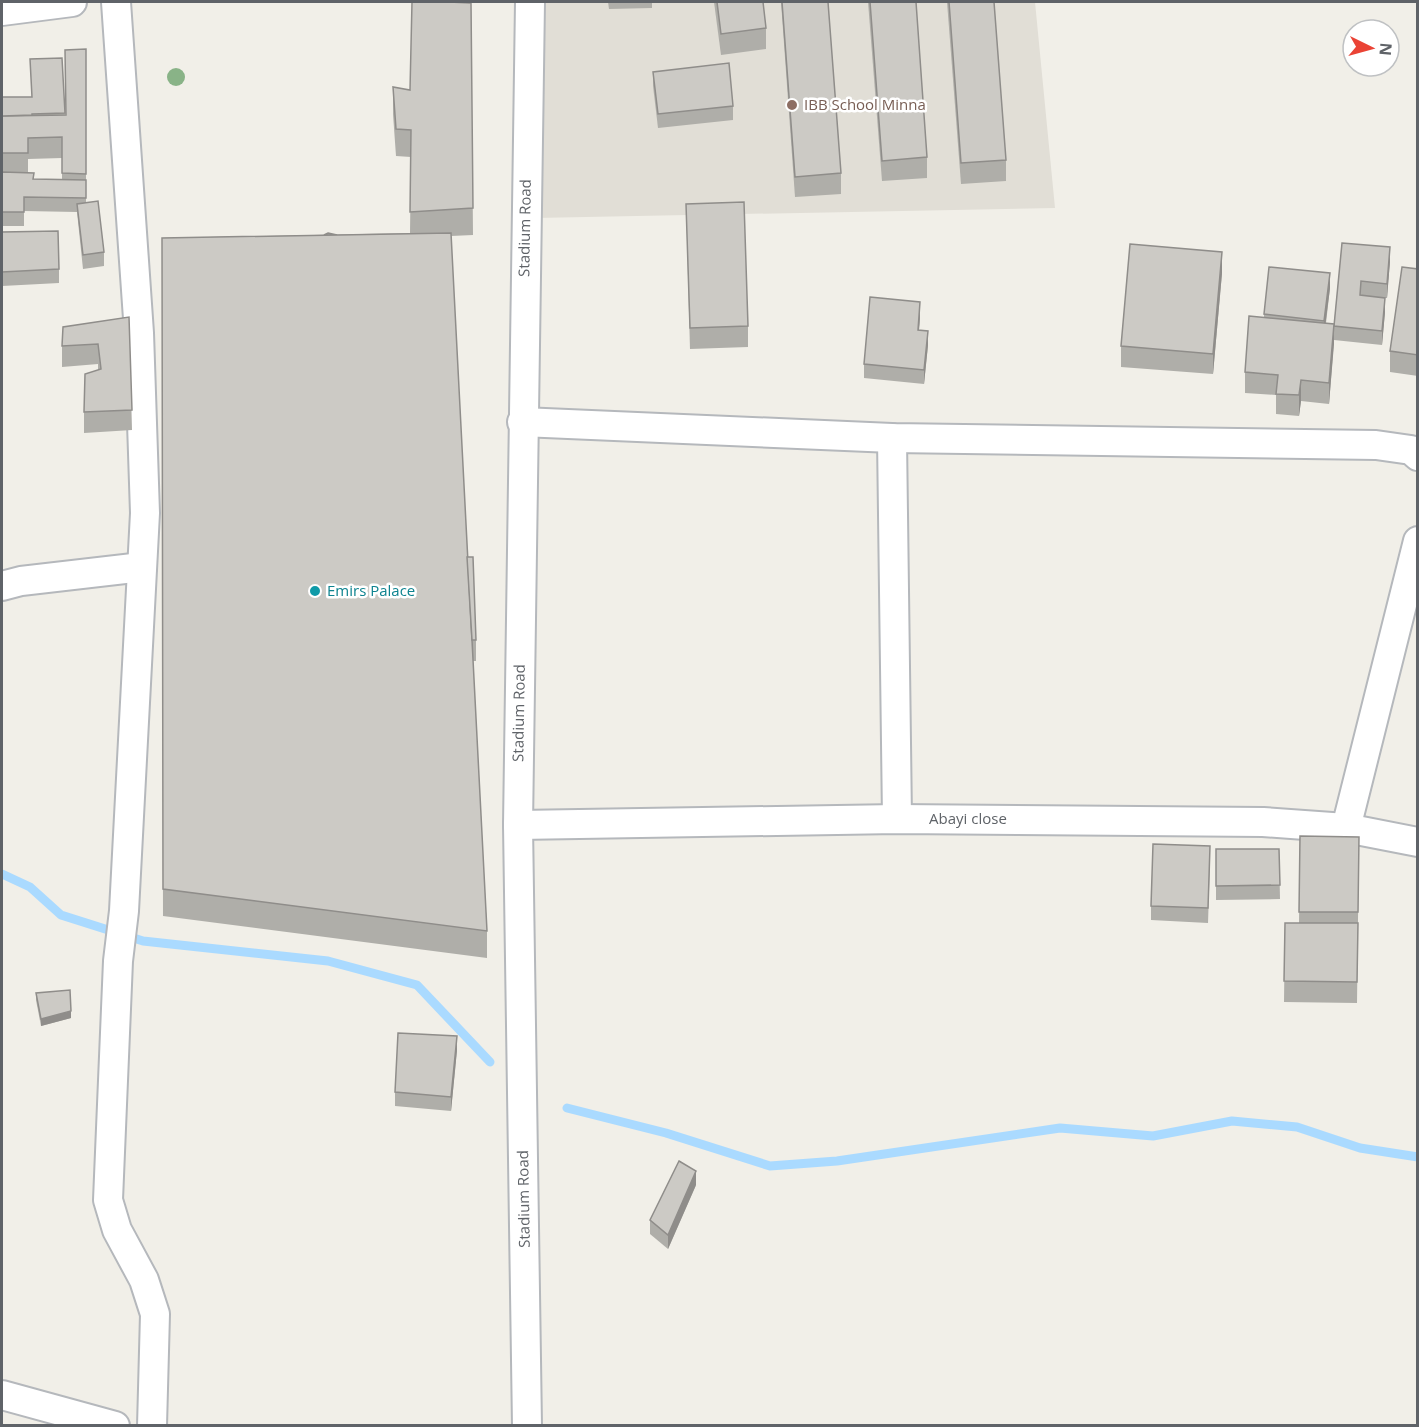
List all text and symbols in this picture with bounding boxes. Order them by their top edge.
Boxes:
north arrow [1341,18,1401,78]
text: N [1374,42,1397,57]
place label: IBB School Minna [804,94,926,114]
marker: IBB School Minna [785,98,799,112]
street label: Stadium Road [513,179,535,277]
place label: Emirs Palace [327,580,415,600]
marker: Emirs Palace [308,584,322,598]
street label: Stadium Road [507,664,529,762]
street label: Abayi close [929,808,1007,828]
street label: Stadium Road [512,1150,534,1248]

